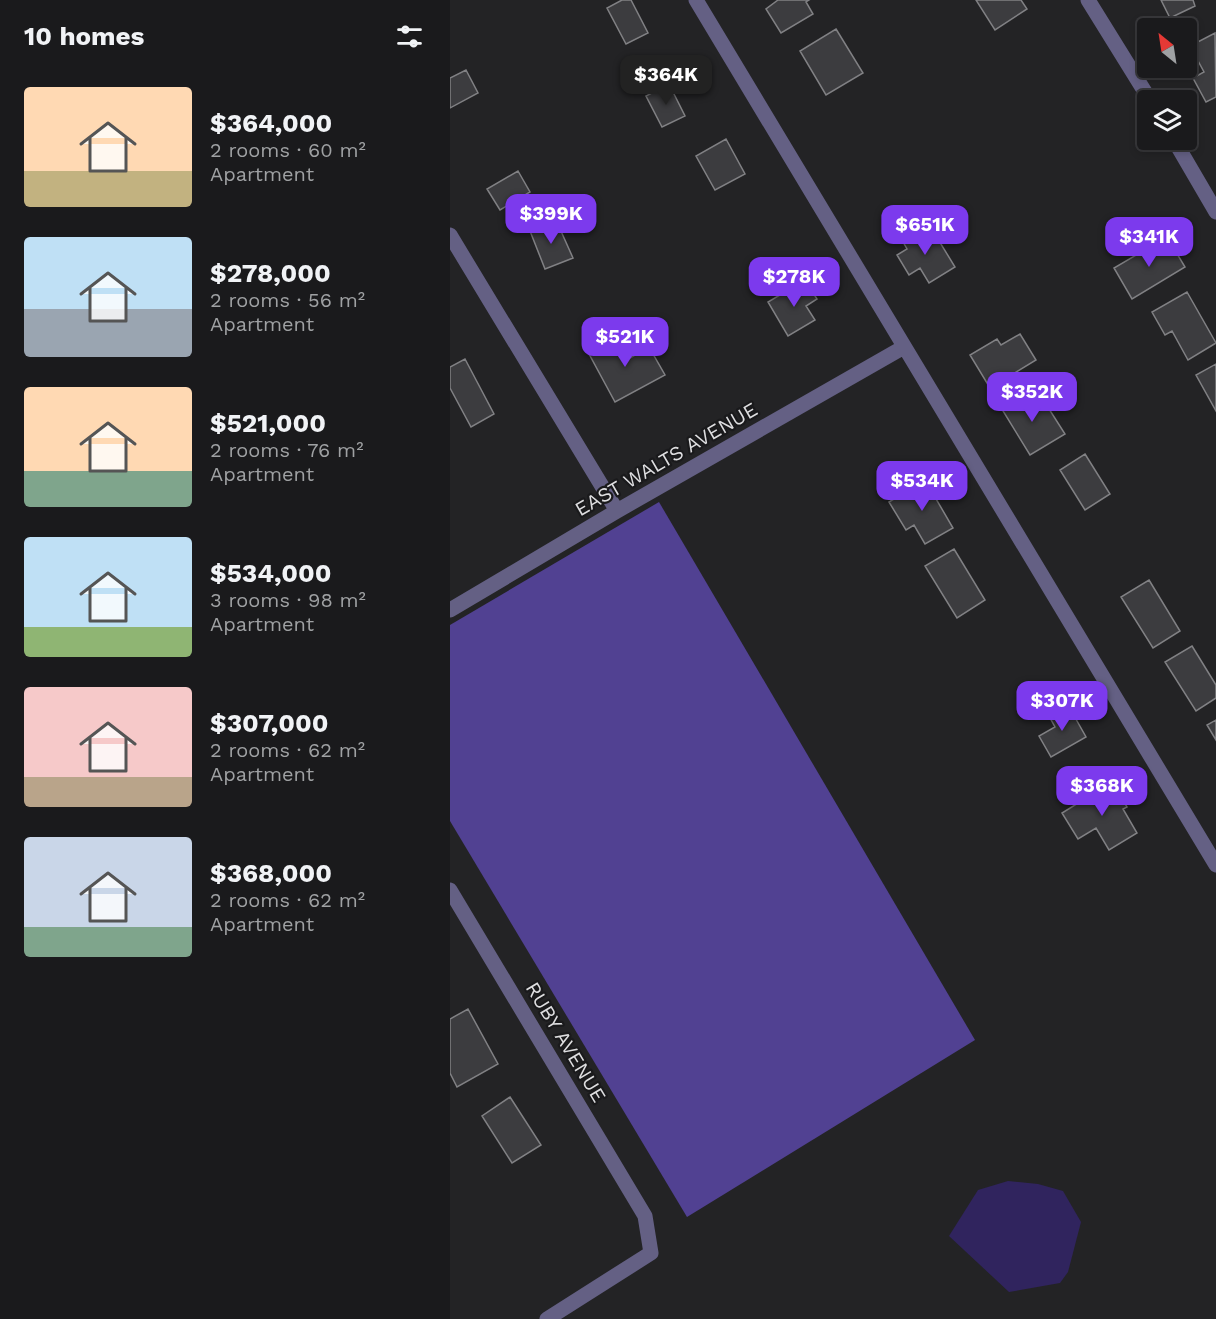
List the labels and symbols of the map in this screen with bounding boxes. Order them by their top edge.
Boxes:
north arrow [1137,18,1197,78]
pin: $364K [624,55,708,106]
pin: $399K [509,194,593,245]
pin: $651K [883,205,967,256]
pin: $341K [1107,217,1191,268]
pin: $278K [752,257,836,308]
pin: $521K [583,317,667,368]
pin: $352K [990,372,1074,423]
street label: EAST WALTS AVENUE [571,397,761,521]
pin: $534K [880,461,964,512]
pin: $307K [1020,681,1104,732]
pin: $368K [1060,766,1144,817]
street label: RUBY AVENUE [521,978,611,1106]

